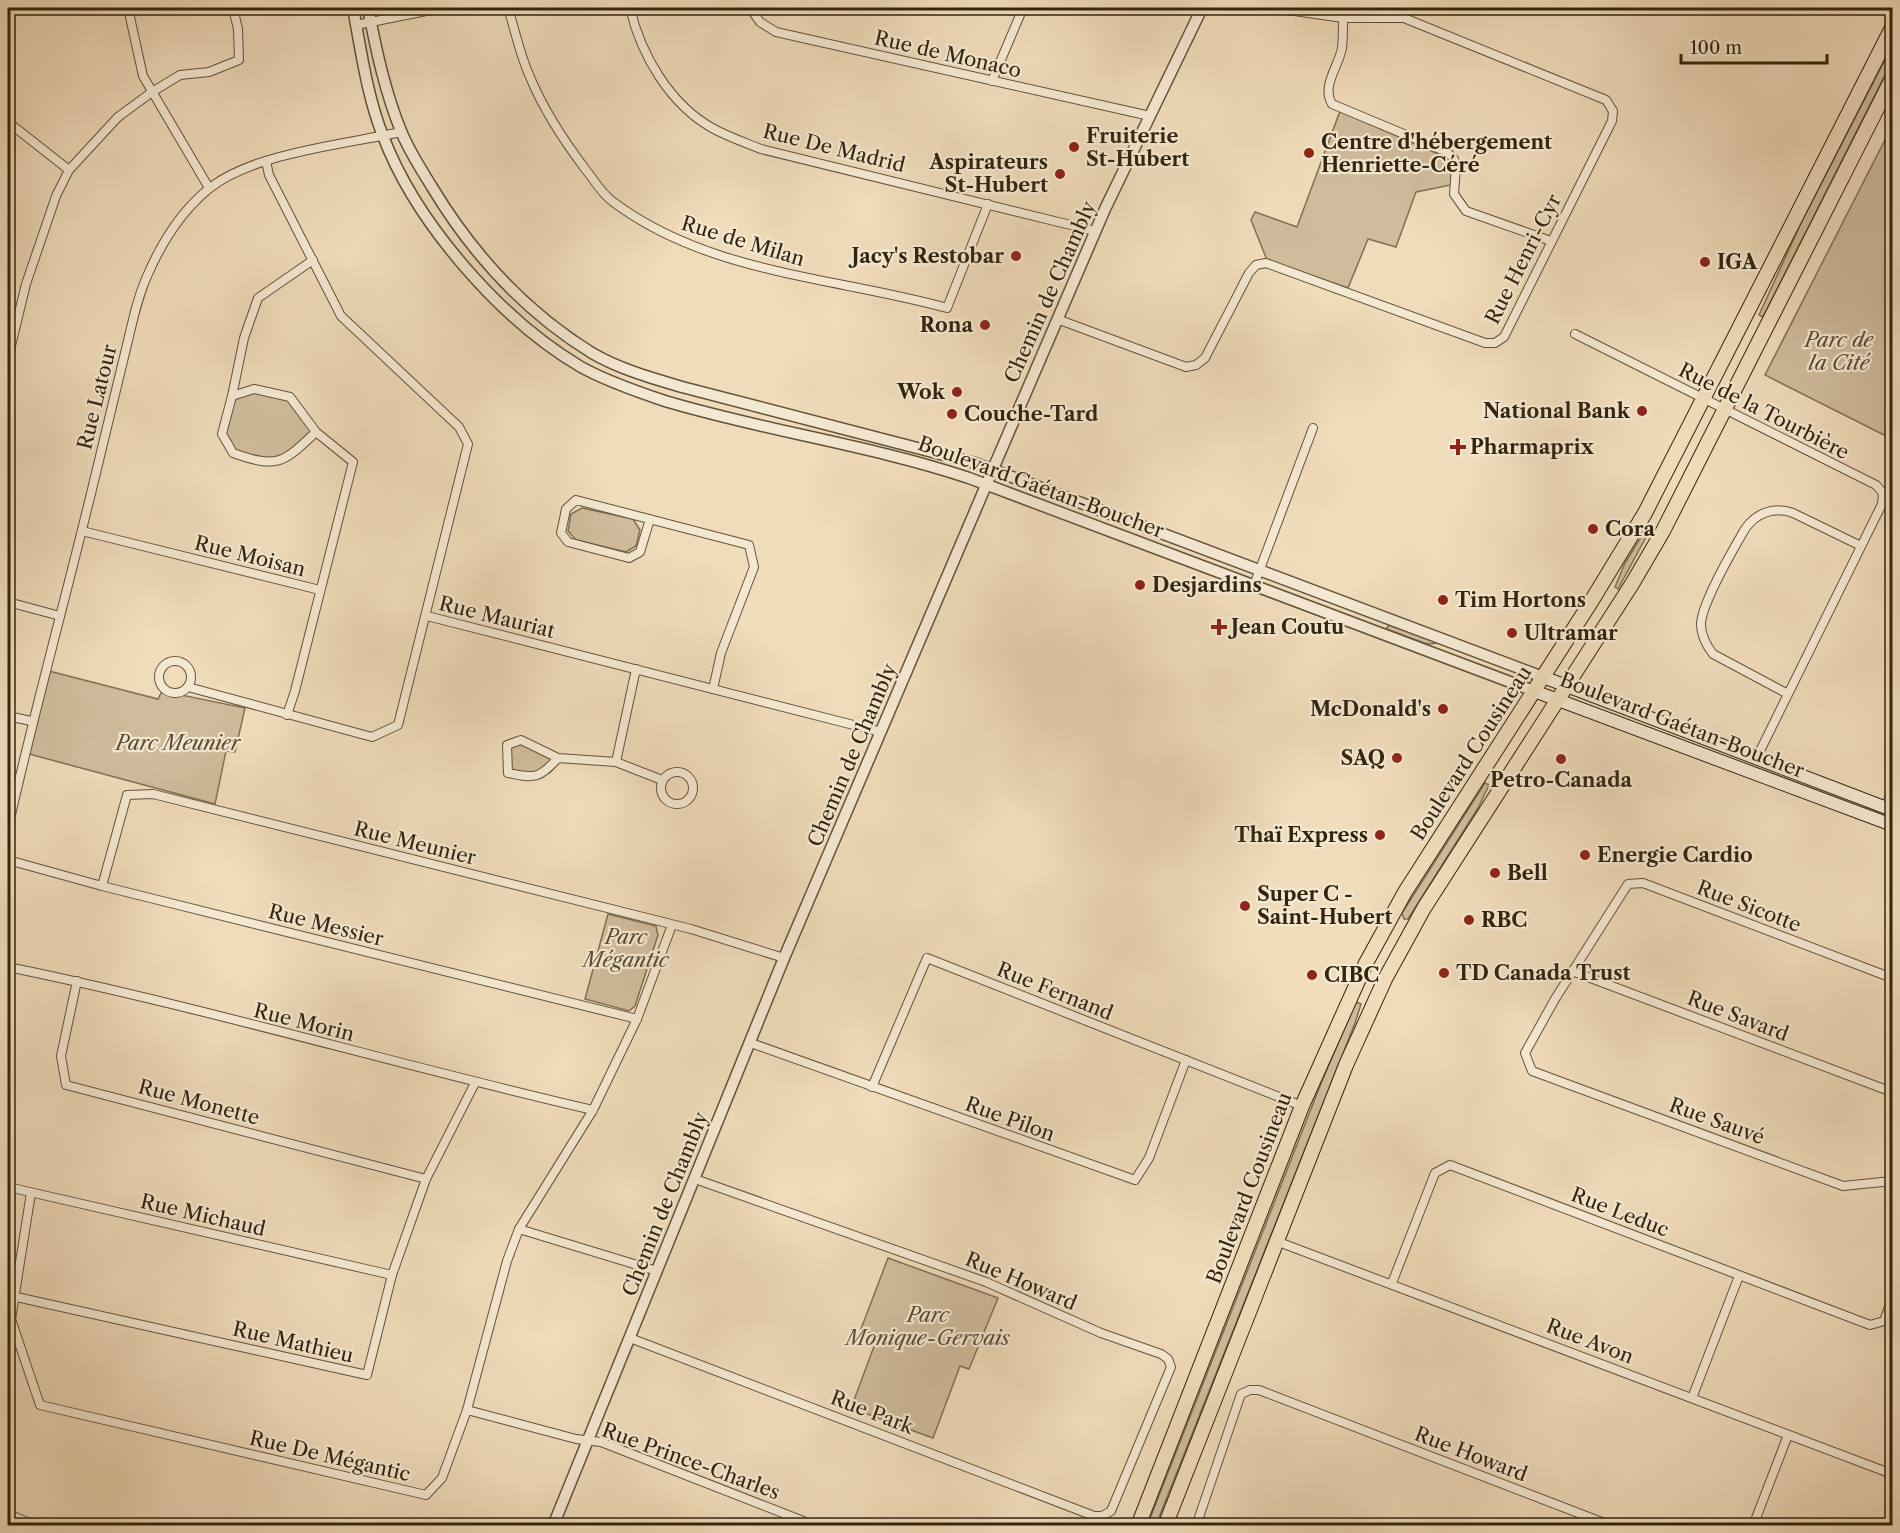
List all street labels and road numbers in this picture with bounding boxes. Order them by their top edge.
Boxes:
street label: Rue de Monaco [872,25,1024,83]
street label: Rue De Madrid [760,119,908,177]
street label: Rue Henri-Cyr [1480,190,1566,328]
street label: Chemin de Chambly [999,197,1101,387]
street label: Rue de Milan [679,211,808,271]
street label: Rue Latour [72,342,122,452]
street label: Rue de la Tourbière [1675,358,1853,464]
street label: Boulevard Gaétan-Boucher [915,431,1168,543]
street label: Rue Moisan [192,531,308,581]
street label: Rue Mauriat [437,591,557,643]
street label: Chemin de Chambly [803,659,902,850]
street label: Boulevard Cousineau [1406,661,1536,845]
street label: Boulevard Gaétan-Boucher [1556,667,1808,783]
street label: Rue Meunier [351,816,479,870]
street label: Rue Sicotte [1694,875,1804,937]
street label: Rue Messier [266,899,386,951]
street label: Rue Fernand [993,957,1117,1025]
street label: Rue Savard [1684,986,1792,1046]
street label: Rue Morin [251,998,357,1046]
street label: Rue Monette [136,1074,262,1130]
street label: Boulevard Cousineau [1201,1089,1297,1287]
street label: Rue Pilon [962,1092,1058,1146]
street label: Rue Sauvé [1666,1093,1768,1149]
street label: Chemin de Chambly [617,1108,713,1300]
street label: Rue Leduc [1568,1182,1672,1242]
street label: Rue Michaud [138,1189,268,1241]
street label: Rue Howard [962,1247,1080,1315]
street label: Rue Avon [1543,1313,1637,1369]
street label: Rue Mathieu [230,1316,356,1368]
street label: Rue Park [827,1385,918,1439]
street label: Rue Prince-Charles [599,1418,783,1504]
street label: Rue Howard [1411,1422,1531,1486]
street label: Rue De Mégantic [247,1426,413,1486]

